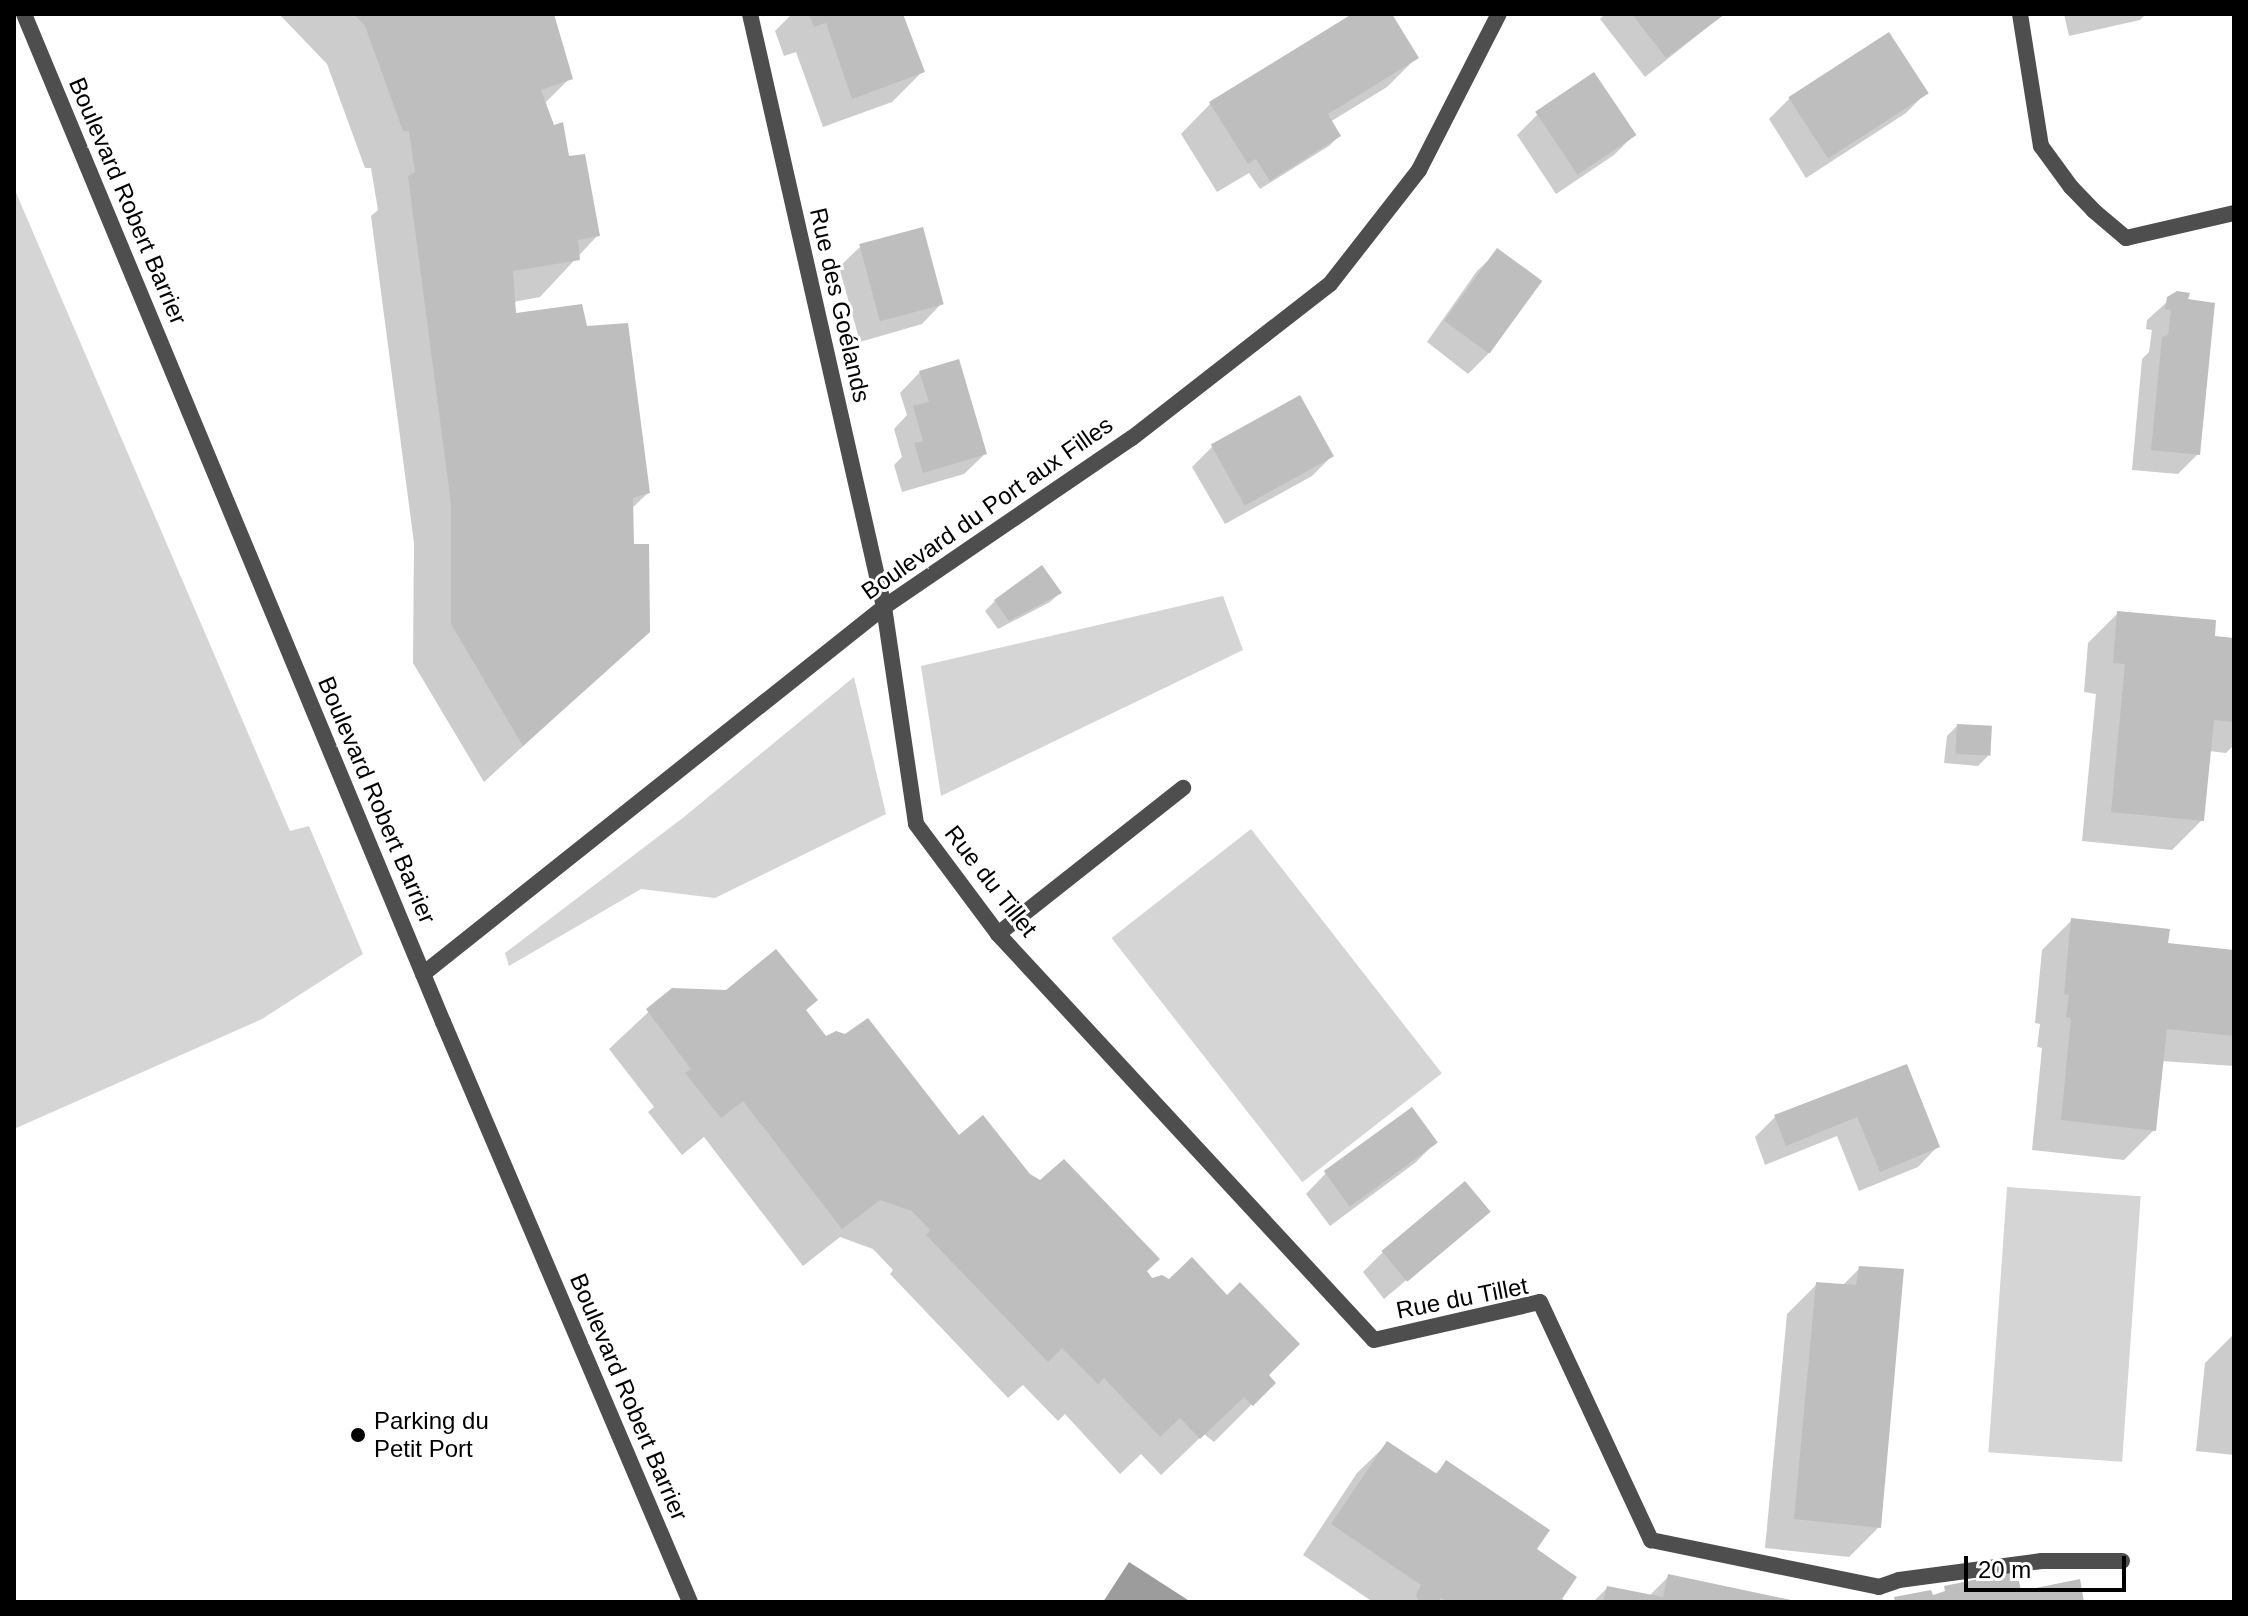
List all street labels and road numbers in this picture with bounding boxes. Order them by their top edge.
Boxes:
street label: Boulevard Robert Barrier [63,73,193,329]
street label: Rue des Goélands [804,205,876,405]
street label: Boulevard du Port aux Filles [856,410,1118,606]
street label: Boulevard Robert Barrier [312,672,442,928]
street label: Rue du Tillet [938,819,1044,943]
street label: Boulevard Robert Barrier [564,1269,694,1525]
street label: Rue du Tillet [1394,1271,1530,1325]

